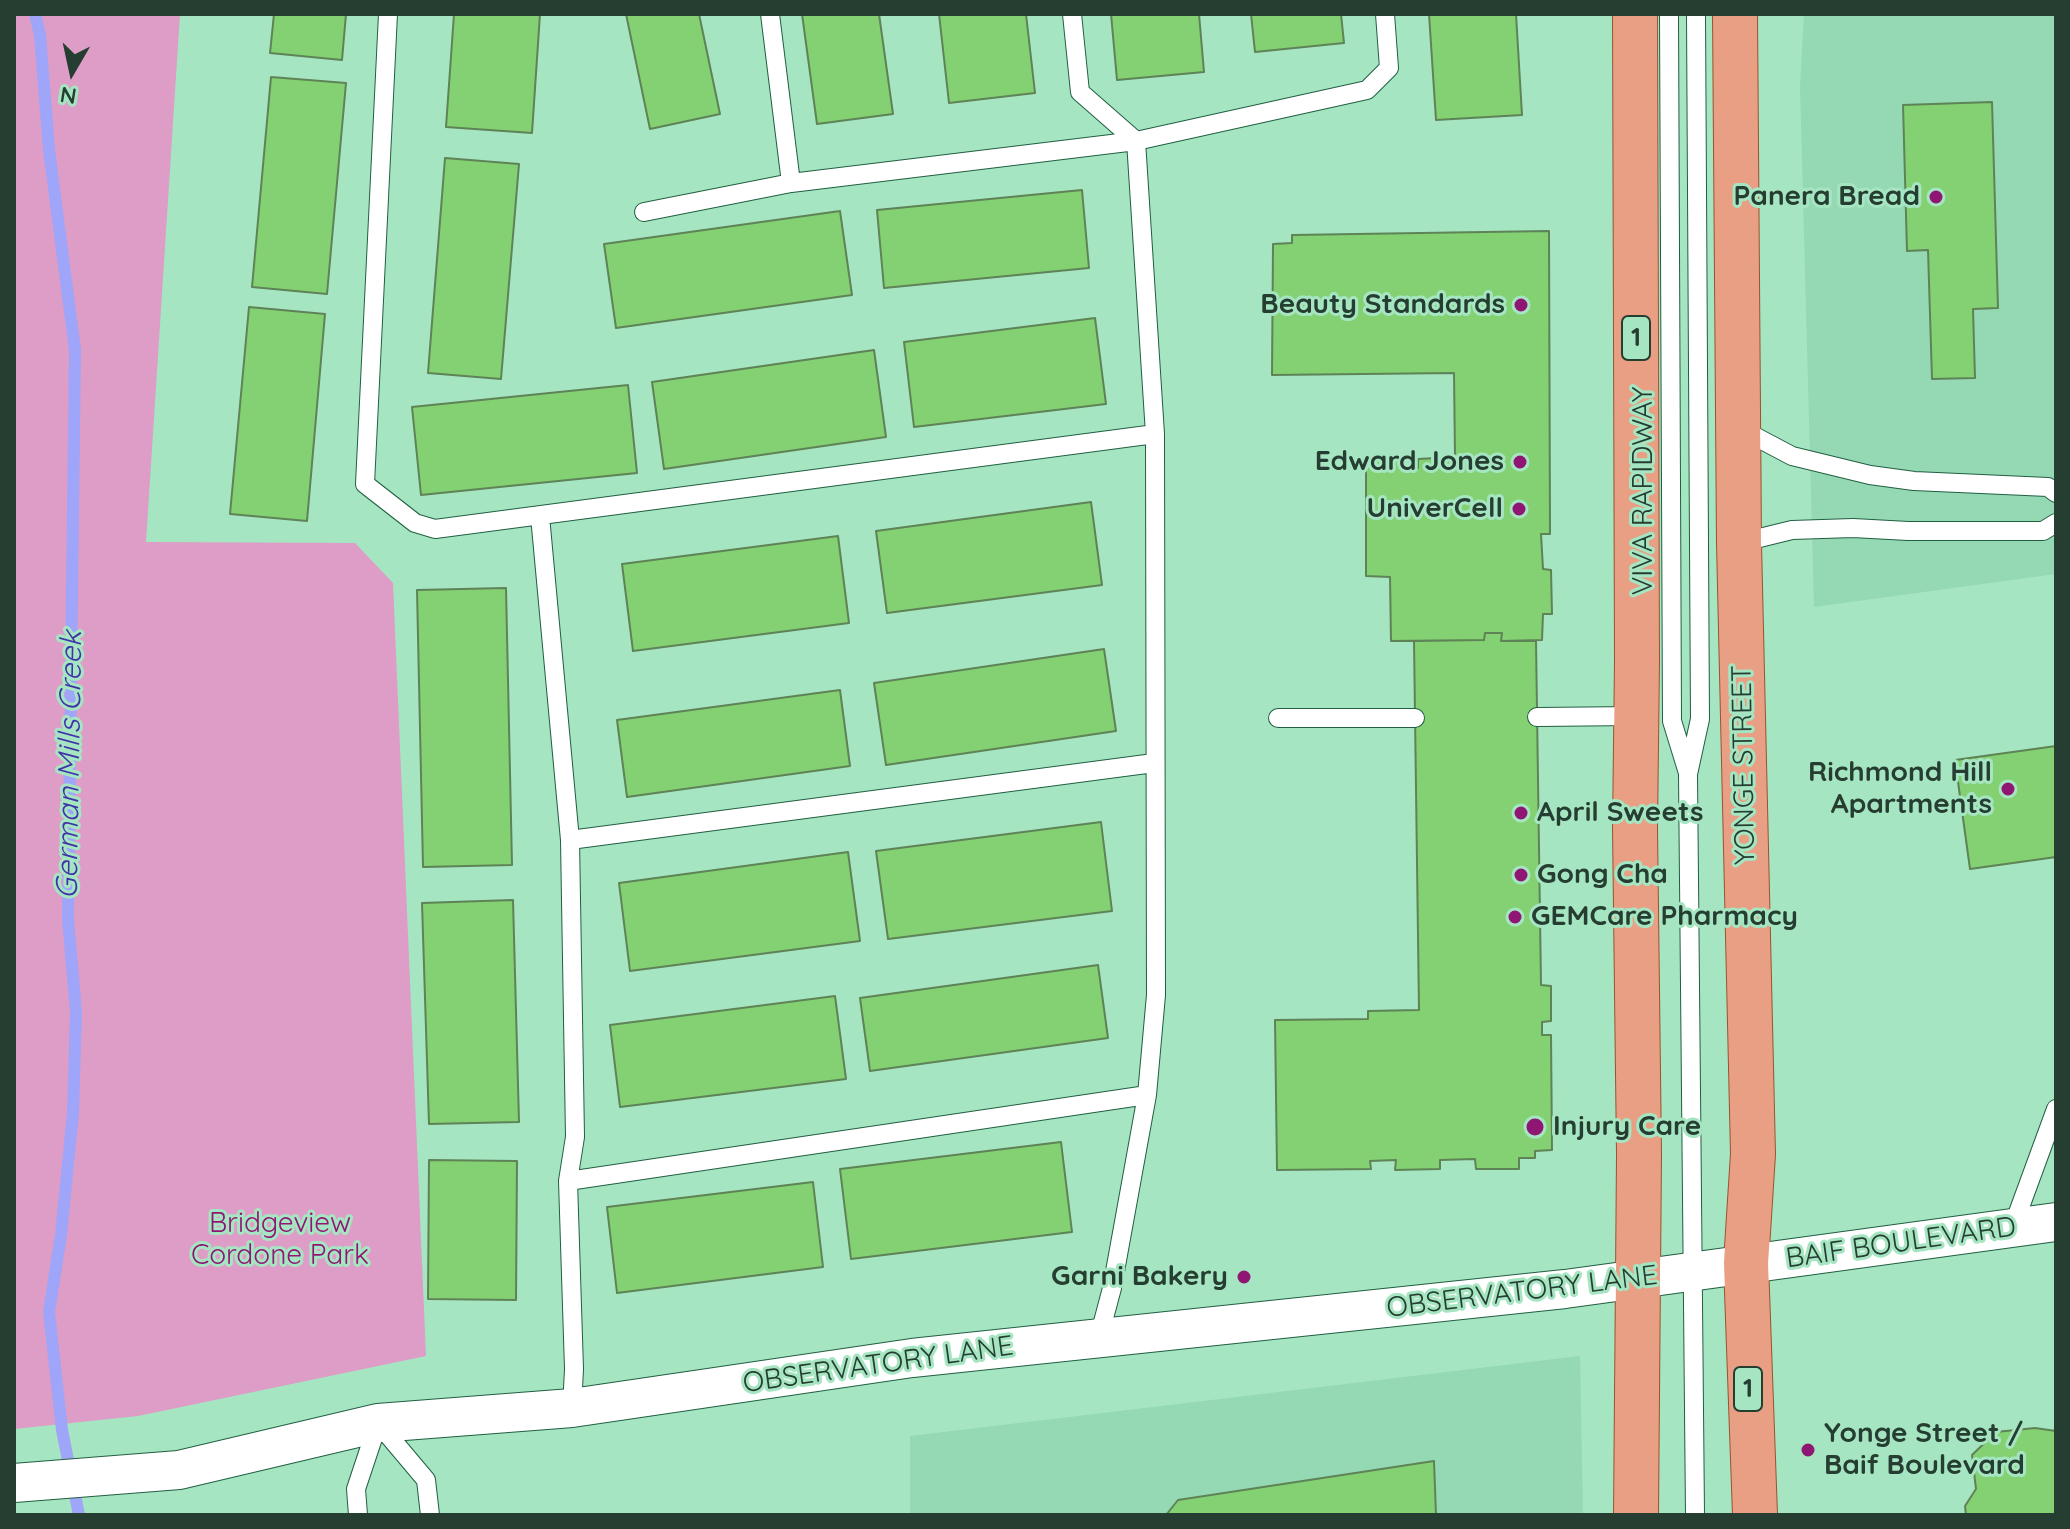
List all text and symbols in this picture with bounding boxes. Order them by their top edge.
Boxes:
north arrow [32,32,112,112]
text: N [58,81,78,111]
place label: Panera Bread [1734,180,1920,214]
marker: Panera Bread [1927,188,1945,206]
place label: Beauty Standards [1260,288,1505,322]
marker: Beauty Standards [1512,296,1530,314]
road number: 1 [1622,316,1650,360]
street label: VIVA RAPIDWAY [1627,387,1661,595]
place label: Edward Jones [1315,445,1504,479]
marker: Edward Jones [1511,453,1529,471]
place label: UniverCell [1367,492,1503,526]
marker: UniverCell [1510,500,1528,518]
water label: German Mills Creek [50,631,90,899]
street label: YONGE STREET [1725,665,1763,865]
place label: Richmond Hill Apartments [1808,756,1992,822]
marker: Richmond Hill Apartments [1999,780,2017,798]
place label: April Sweets [1537,796,1703,830]
marker: April Sweets [1512,804,1530,822]
place label: Gong Cha [1537,858,1668,892]
marker: Gong Cha [1512,866,1530,884]
place label: GEMCare Pharmacy [1531,900,1798,934]
marker: GEMCare Pharmacy [1506,908,1524,926]
place label: Injury Care [1553,1110,1701,1144]
marker: Injury Care [1524,1116,1546,1138]
park label: Bridgeview Cordone Park [191,1207,369,1273]
street label: BAIF BOULEVARD [1784,1210,2018,1276]
street label: OBSERVATORY LANE [1385,1259,1659,1325]
place label: Garni Bakery [1051,1260,1228,1294]
marker: Garni Bakery [1235,1268,1253,1286]
street label: OBSERVATORY LANE [741,1329,1015,1401]
road number: 1 [1734,1367,1762,1411]
place label: Yonge Street / Baif Boulevard [1824,1417,2025,1483]
marker: Yonge Street / Baif Boulevard [1799,1441,1817,1459]

